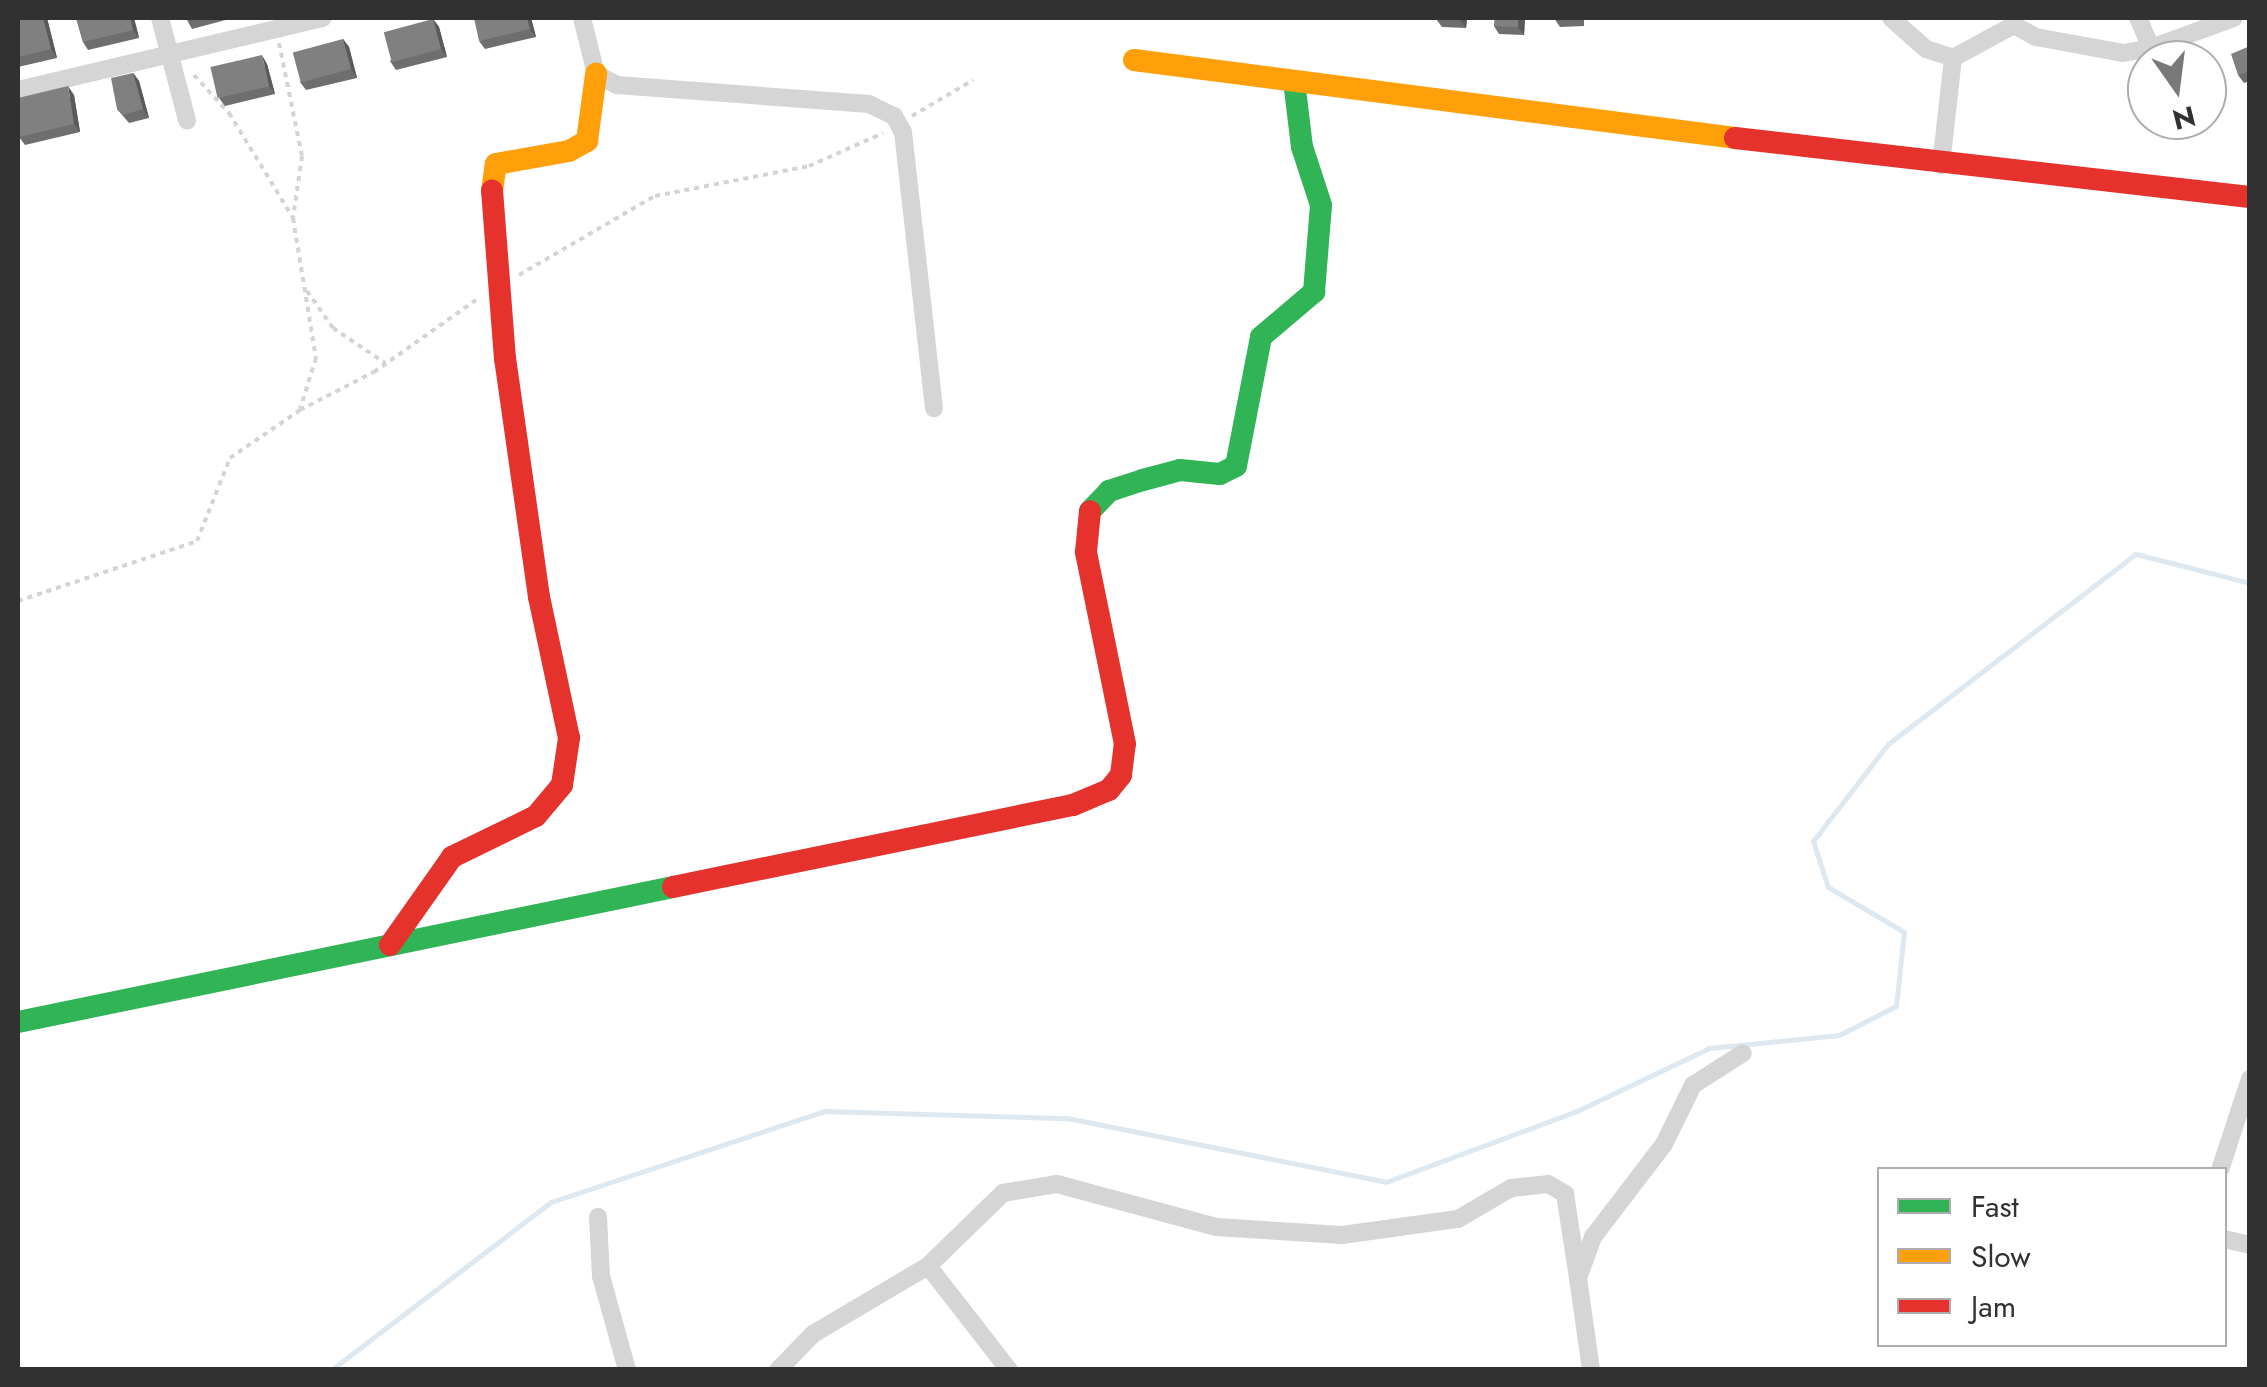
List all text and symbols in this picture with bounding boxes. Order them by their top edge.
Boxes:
north arrow [2127,40,2227,140]
text: N [2168,95,2200,140]
legend [1877,1167,2227,1347]
text: Fast [1971,1185,2019,1228]
text: Slow [1971,1235,2031,1278]
text: Jam [1971,1285,2016,1328]

